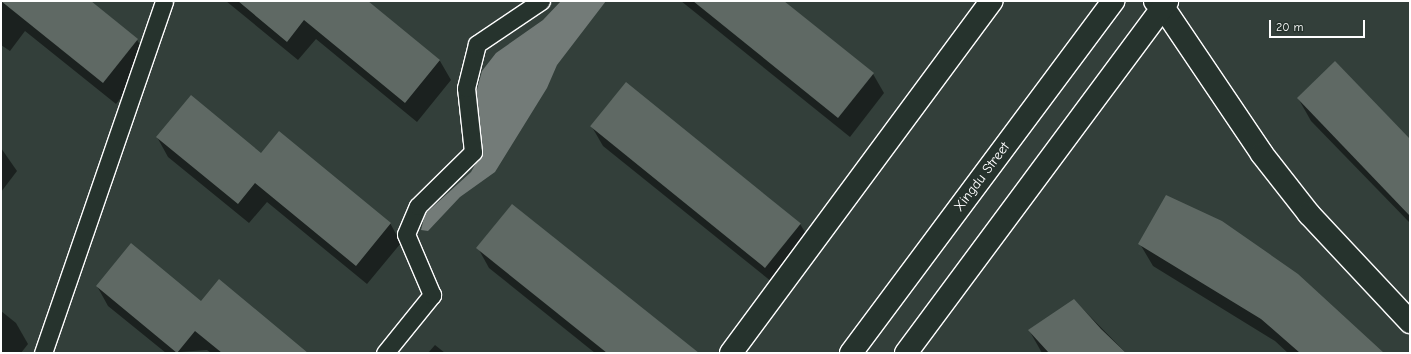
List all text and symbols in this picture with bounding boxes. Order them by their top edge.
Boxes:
scale bar [1271,12,1367,38]
text: 20 m [1276,20,1304,34]
street label: Xingdu Street [951,139,1013,215]

